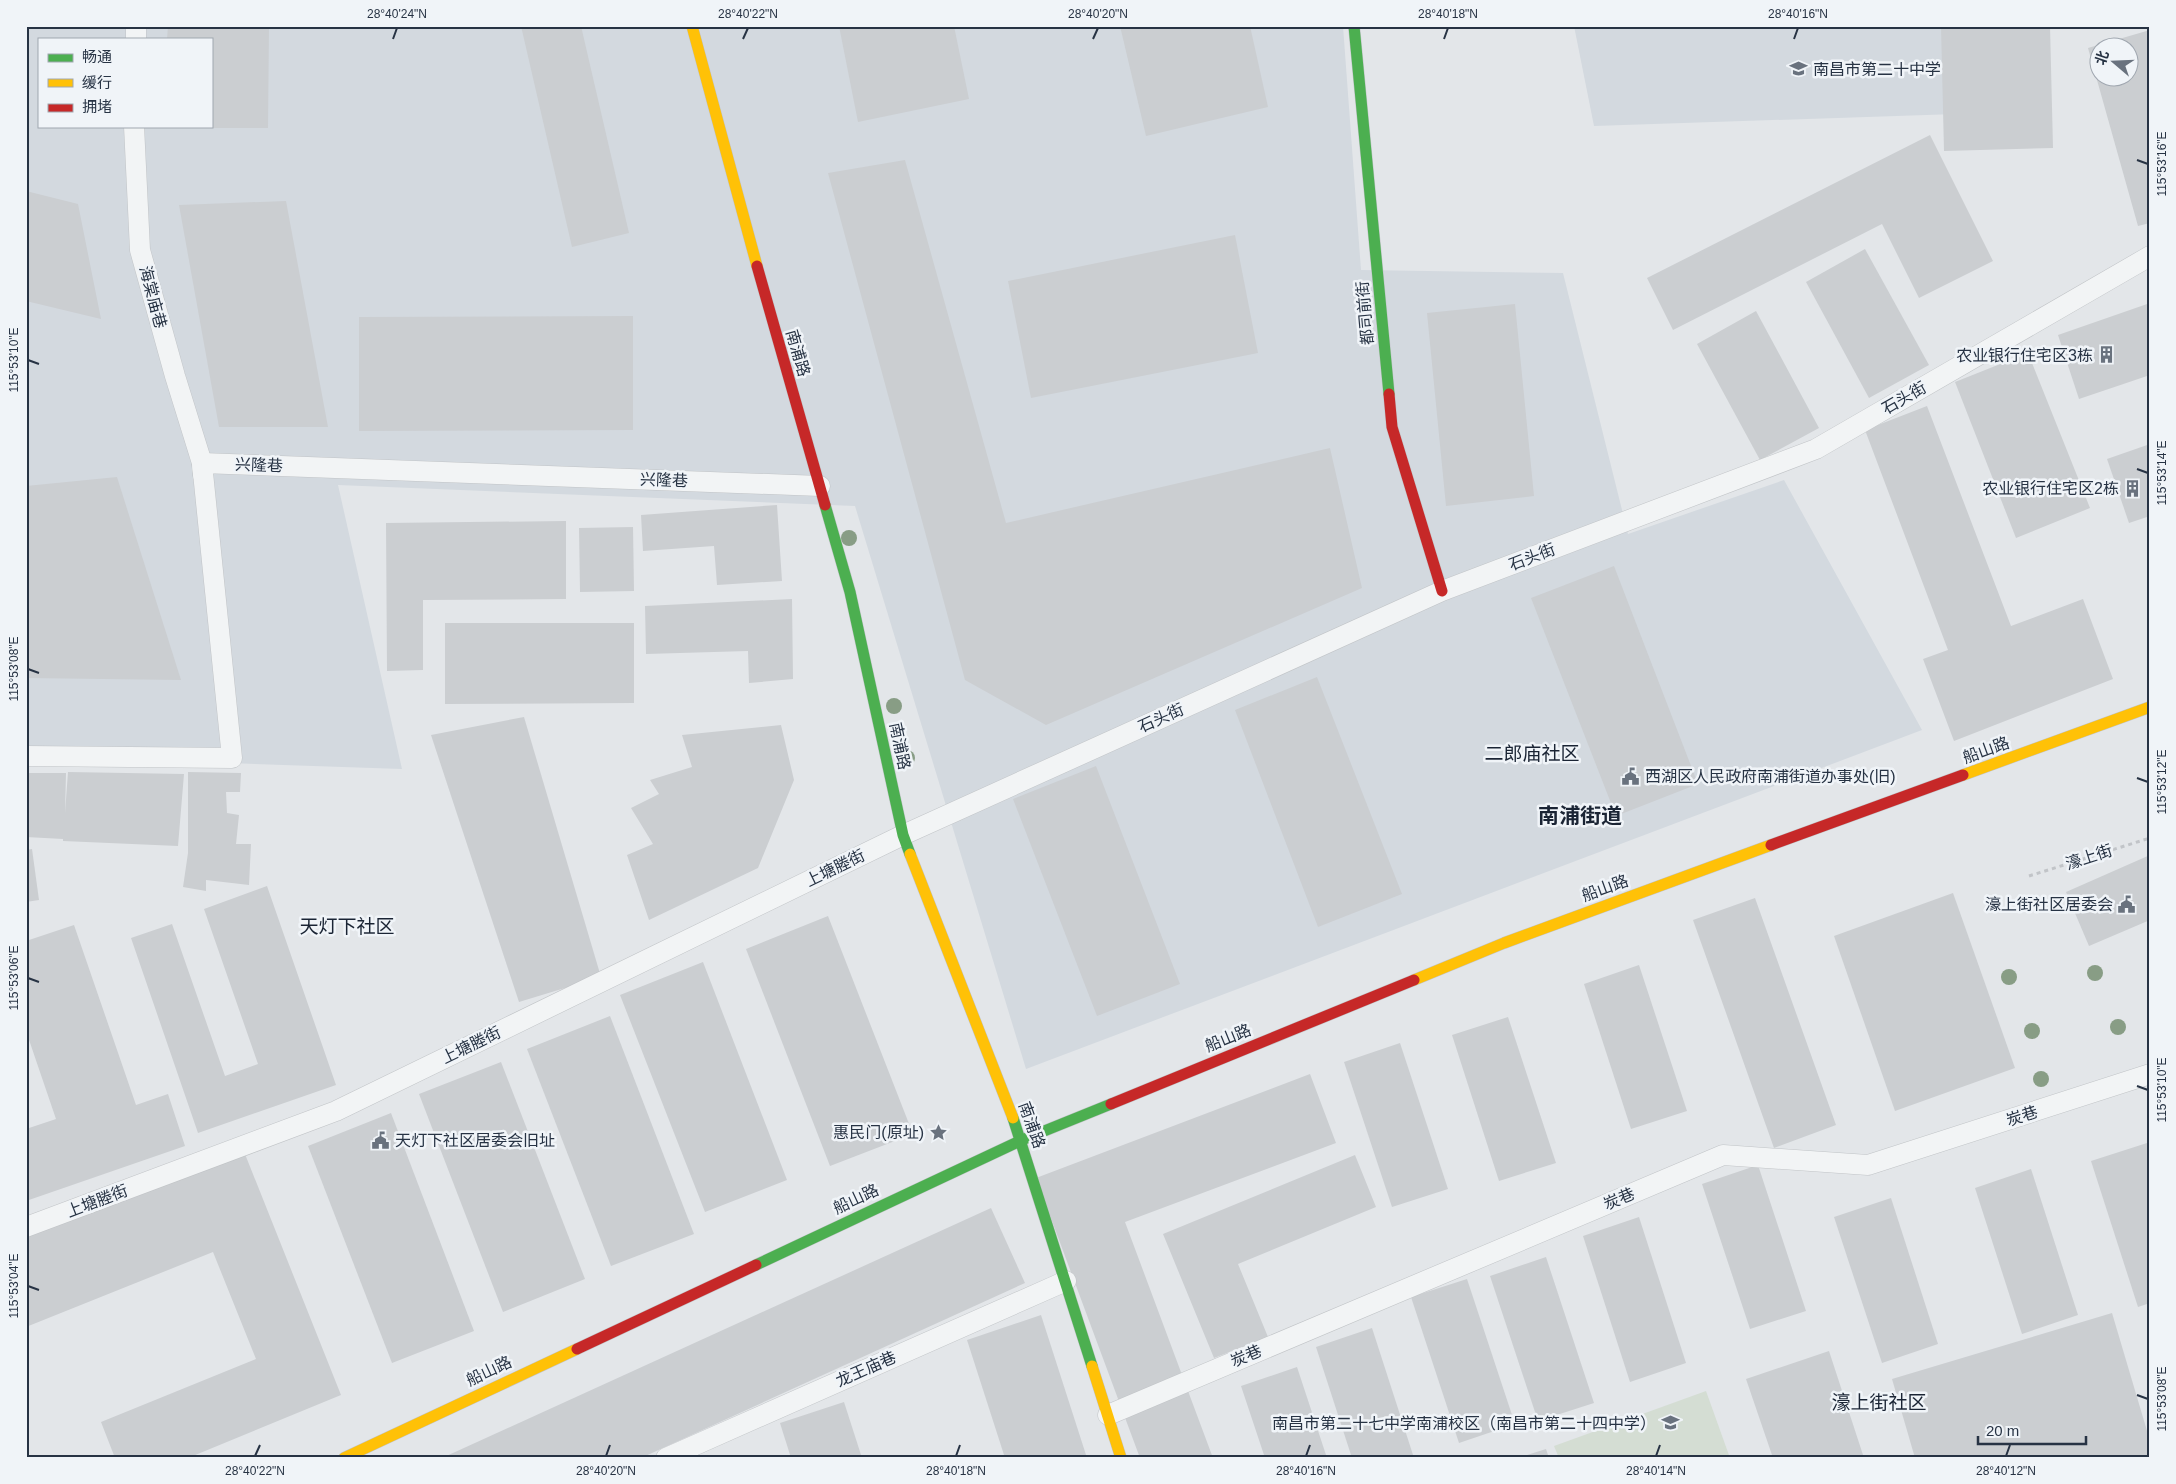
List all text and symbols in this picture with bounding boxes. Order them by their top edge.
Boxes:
text: 28°40'24"N [367,7,427,21]
text: 28°40'22"N [718,7,778,21]
text: 28°40'20"N [1068,7,1128,21]
text: 28°40'18"N [1418,7,1478,21]
text: 28°40'16"N [1768,7,1828,21]
legend [38,38,212,128]
north arrow [2088,38,2138,88]
text: 畅通 [82,48,112,65]
text: 北 [2092,49,2112,67]
school or university icon: 南昌市第二十中学 [1789,59,1809,79]
place label: 南昌市第二十中学 [1813,61,1941,78]
text: 缓行 [82,74,112,91]
text: 拥堵 [82,98,112,115]
text: 115°53'16"E [2155,131,2169,197]
street label: 海棠庙巷 [137,264,169,330]
street label: 都司前街 [1354,280,1376,346]
text: 115°53'10"E [7,327,21,393]
street label: 南浦路 [783,328,813,378]
building icon: 农业银行住宅区3栋 [2097,345,2117,365]
place label: 农业银行住宅区3栋 [1956,347,2093,364]
street label: 石头街 [1879,379,1929,417]
text: 115°53'14"E [2155,440,2169,506]
street label: 兴隆巷 [235,456,283,474]
street label: 兴隆巷 [640,471,688,489]
building icon: 农业银行住宅区2栋 [2123,478,2143,498]
place label: 农业银行住宅区2栋 [1982,480,2119,497]
street label: 石头街 [1507,540,1557,574]
text: 115°53'08"E [7,636,21,702]
street label: 石头街 [1136,700,1186,736]
street label: 南浦路 [887,721,913,771]
street label: 船山路 [1961,734,2011,766]
district label: 二郎庙社区 [1484,743,1580,764]
text: 115°53'12"E [2155,749,2169,815]
public building icon: 西湖区人民政府南浦街道办事处(旧) [1621,766,1641,786]
place label: 西湖区人民政府南浦街道办事处(旧) [1645,768,1896,785]
district label: 南浦街道 [1538,804,1622,827]
street label: 濠上街 [2064,841,2114,873]
street label: 上塘塍街 [803,846,867,890]
street label: 船山路 [1580,872,1630,904]
public building icon: 濠上街社区居委会 [2117,894,2137,914]
place label: 濠上街社区居委会 [1985,896,2113,913]
district label: 天灯下社区 [299,916,395,937]
text: 115°53'06"E [7,945,21,1011]
street label: 船山路 [1203,1021,1253,1055]
street label: 上塘塍街 [439,1023,503,1067]
text: 115°53'10"E [2155,1057,2169,1123]
street label: 南浦路 [1016,1100,1048,1150]
street label: 炭巷 [2004,1103,2040,1129]
place icon: 惠民门(原址) [928,1122,948,1142]
place label: 惠民门(原址) [833,1124,924,1141]
public building icon: 天灯下社区居委会旧址 [371,1130,391,1150]
place label: 天灯下社区居委会旧址 [395,1132,555,1149]
street label: 船山路 [831,1181,881,1217]
street label: 上塘塍街 [64,1182,130,1220]
street label: 炭巷 [1601,1185,1637,1213]
text: 115°53'04"E [7,1253,21,1319]
street label: 炭巷 [1228,1342,1264,1370]
street label: 龙王庙巷 [833,1348,899,1390]
street label: 船山路 [464,1353,514,1389]
text: 115°53'08"E [2155,1366,2169,1432]
district label: 濠上街社区 [1831,1392,1927,1413]
school or university icon: 南昌市第二十七中学南浦校区（南昌市第二十四中学） [1660,1413,1680,1433]
scale bar [1978,1414,2086,1446]
place label: 南昌市第二十七中学南浦校区（南昌市第二十四中学） [1272,1415,1656,1432]
text: 20 m [1986,1422,2019,1439]
text: 28°40'22"N [225,1464,285,1478]
text: 28°40'20"N [576,1464,636,1478]
text: 28°40'18"N [926,1464,986,1478]
text: 28°40'16"N [1276,1464,1336,1478]
text: 28°40'14"N [1626,1464,1686,1478]
text: 28°40'12"N [1976,1464,2036,1478]

